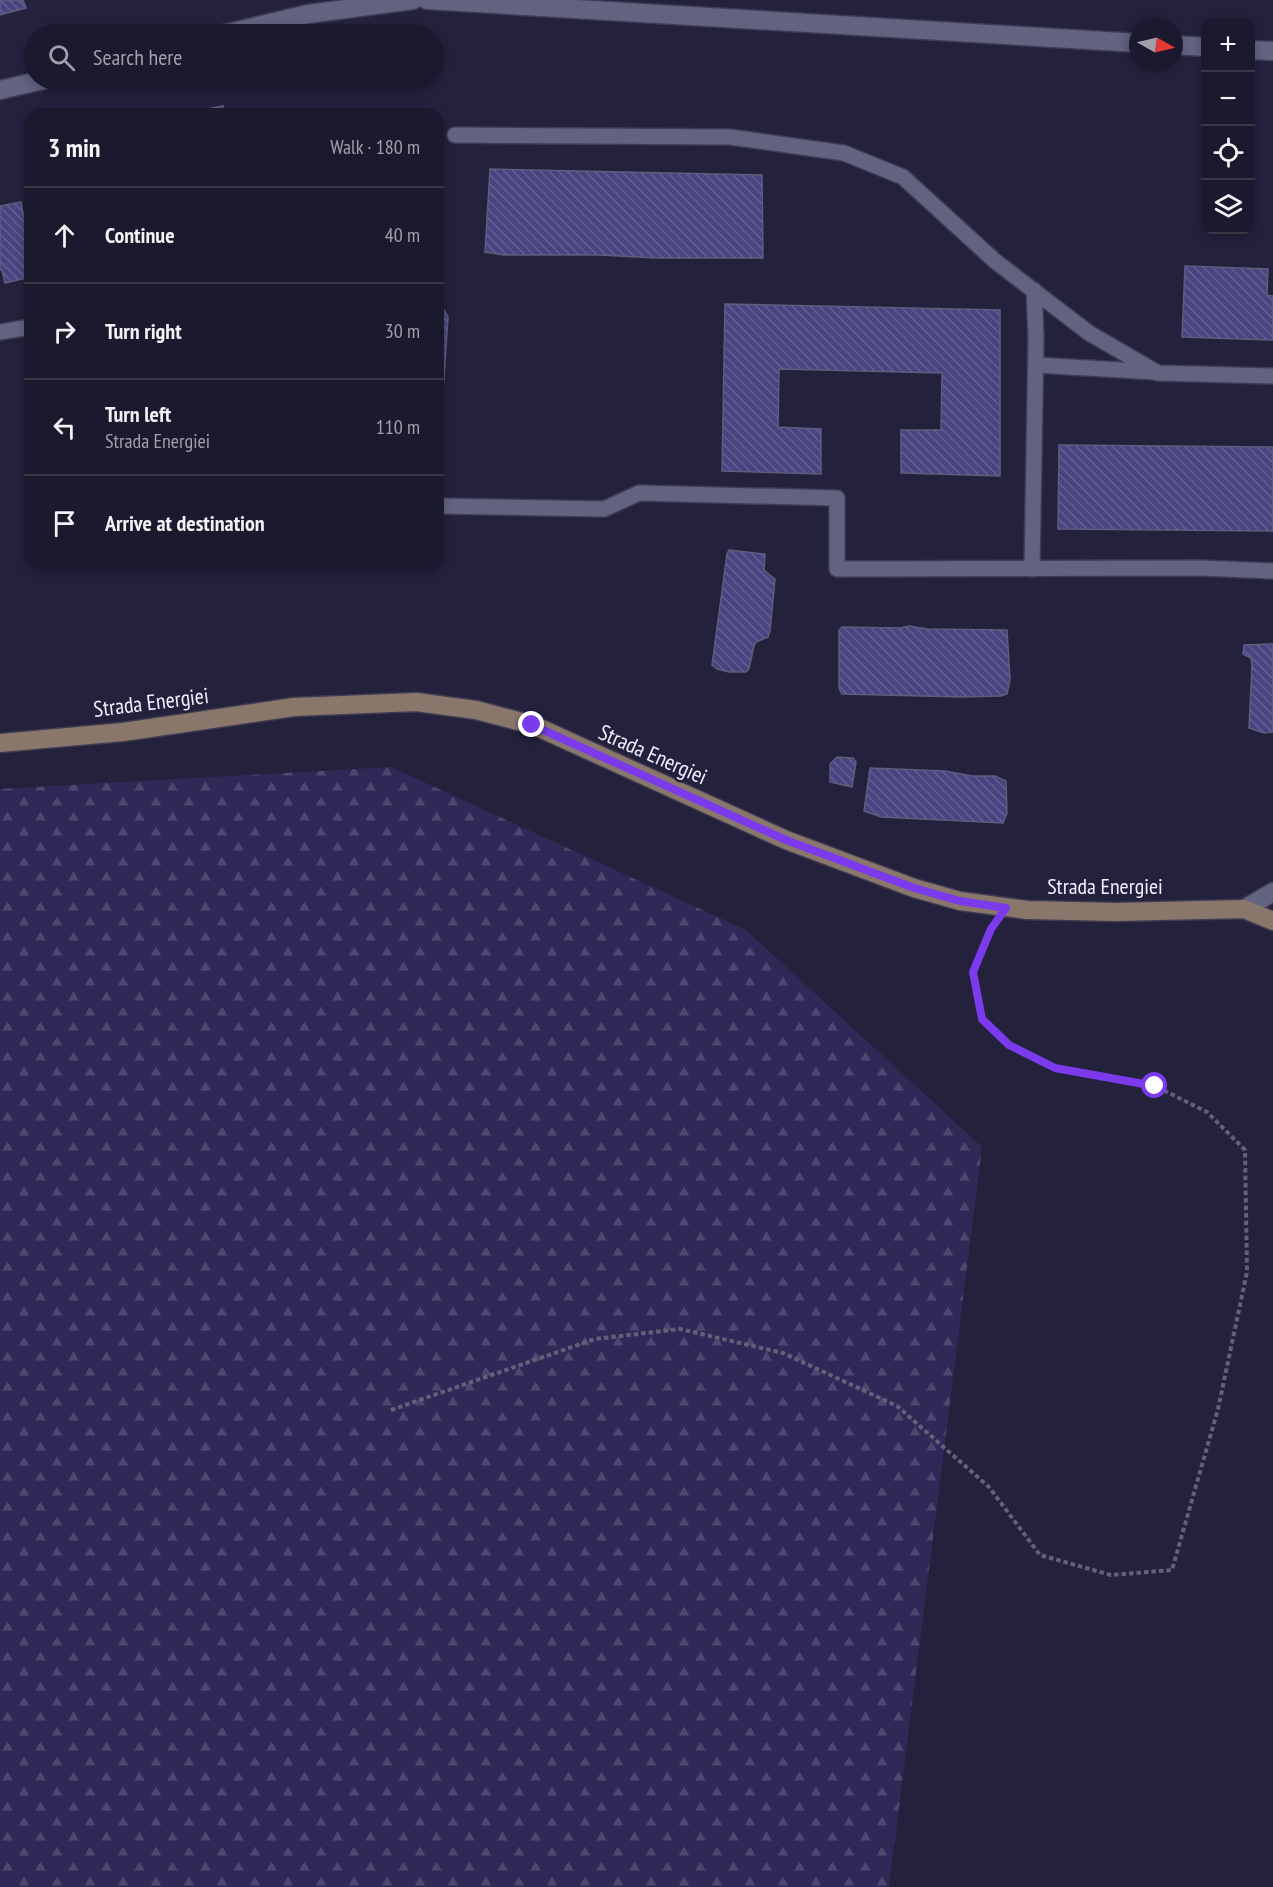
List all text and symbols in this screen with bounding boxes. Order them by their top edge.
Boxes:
north arrow [1129,18,1183,72]
map controls [1201,18,1255,234]
button: + [1201,18,1255,72]
search box [24,24,444,90]
icon: search [45,41,78,74]
text: Search here [93,43,182,71]
button: − [1201,72,1255,126]
button: locate [1201,126,1255,180]
text: 3 min [48,131,101,164]
text: Walk · 180 m [330,134,420,160]
button: layers [1201,180,1255,234]
icon: ahead [48,219,81,252]
text: Continue [105,221,175,249]
text: 40 m [385,222,420,248]
icon: right [48,315,81,348]
text: Turn right [105,317,182,345]
text: 30 m [385,318,420,344]
text: Turn left [105,400,171,428]
icon: left [48,411,81,444]
text: 110 m [376,414,420,440]
text: Strada Energiei [105,428,210,454]
icon: arrive [48,507,81,540]
text: Arrive at destination [105,509,265,537]
street label: Strada Energiei [92,681,210,723]
route end [518,711,544,737]
street label: Strada Energiei [594,718,712,790]
street label: Strada Energiei [1047,872,1163,900]
route start [1141,1072,1167,1098]

